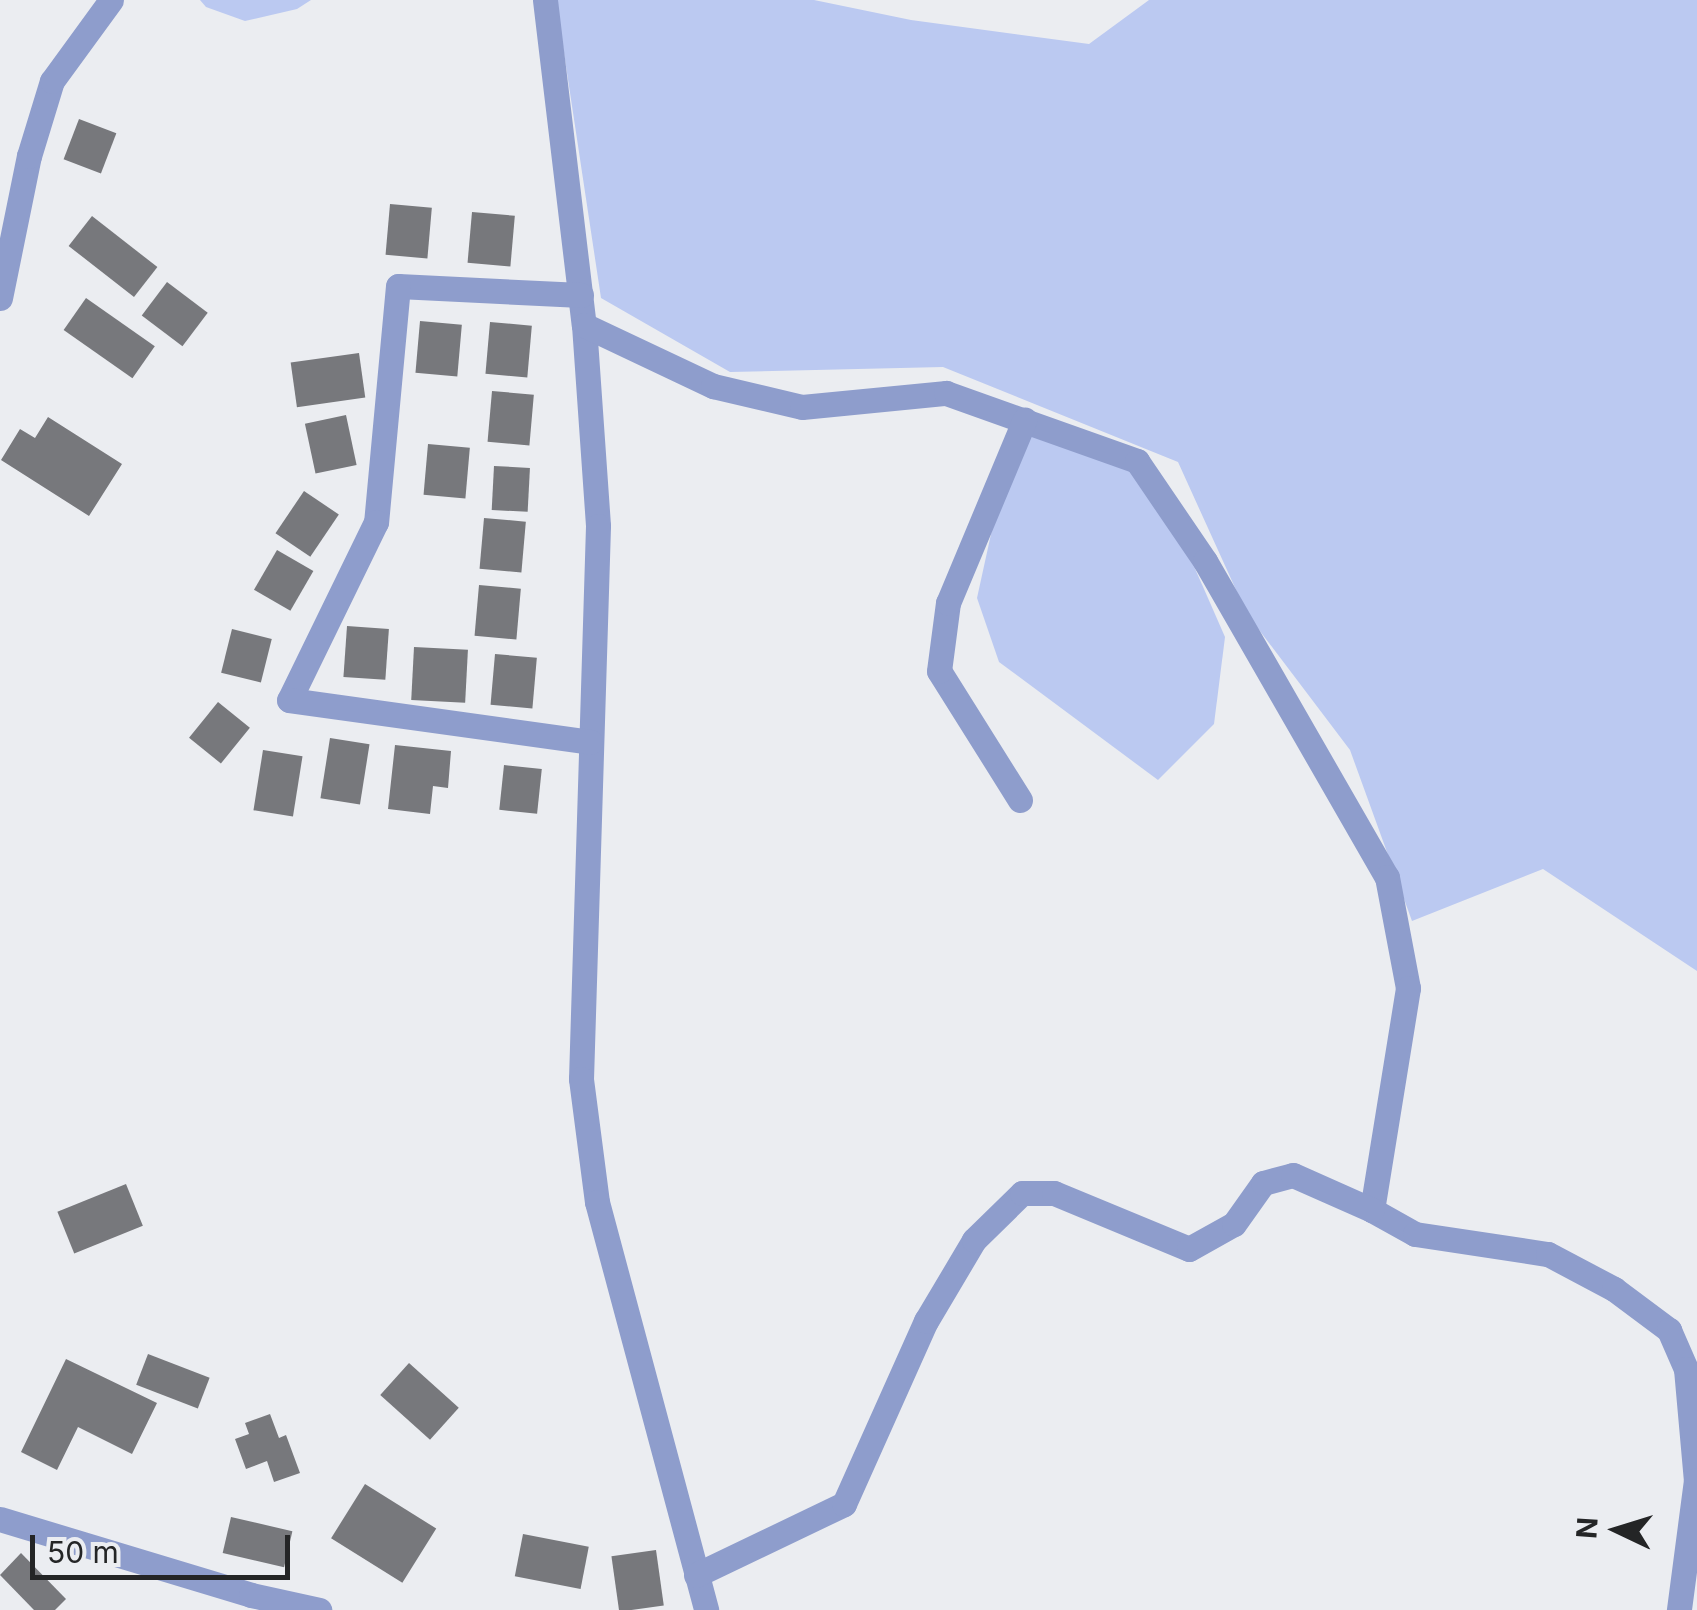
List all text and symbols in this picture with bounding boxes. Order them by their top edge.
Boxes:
north arrow [1567,1480,1667,1580]
scale bar [35,1515,295,1577]
text: N [1569,1516,1605,1540]
text: 50 m [47,1534,119,1570]

